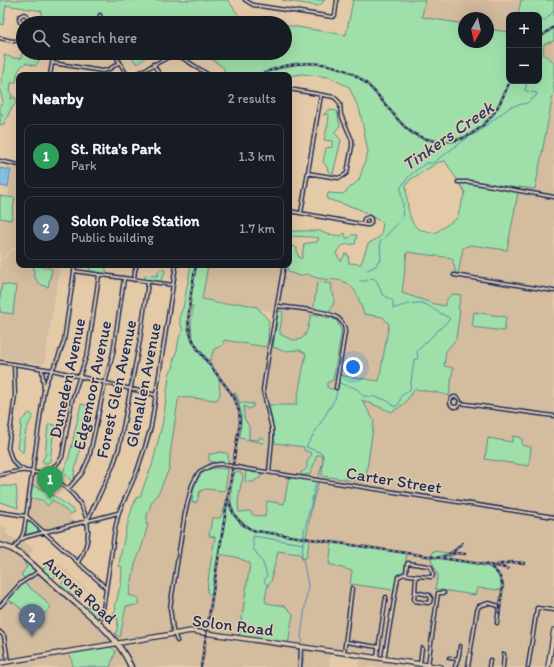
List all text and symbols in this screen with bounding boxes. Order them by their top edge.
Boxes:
north arrow [458,12,494,48]
map controls [506,12,542,84]
button: + [506,12,542,48]
search box [16,16,292,60]
icon: search [30,27,52,49]
text: Search here [62,29,137,47]
button: − [506,48,542,84]
text: Nearby [32,88,84,108]
text: 2 results [228,91,276,106]
water label: Tinkers Creek [398,95,499,176]
text: St. Rita's Park [71,140,161,158]
text: 1 [43,149,49,164]
text: 1.3 km [239,149,275,164]
text: Park [71,158,97,173]
text: Solon Police Station [71,212,200,230]
text: 2 [43,221,49,236]
text: 1.7 km [239,221,275,236]
text: Public building [71,230,154,245]
street label: Duneden Avenue [45,316,89,440]
street label: Forest Glen Avenue [92,318,140,460]
street label: Edgemoor Avenue [69,319,115,451]
street label: Glenallen Avenue [121,321,165,449]
your location [343,357,363,377]
street label: Carter Street [345,463,443,497]
pin: 1 [37,466,63,499]
street label: Aurora Road [39,552,121,628]
pin: 2 [19,604,45,637]
street label: Solon Road [191,610,276,640]

